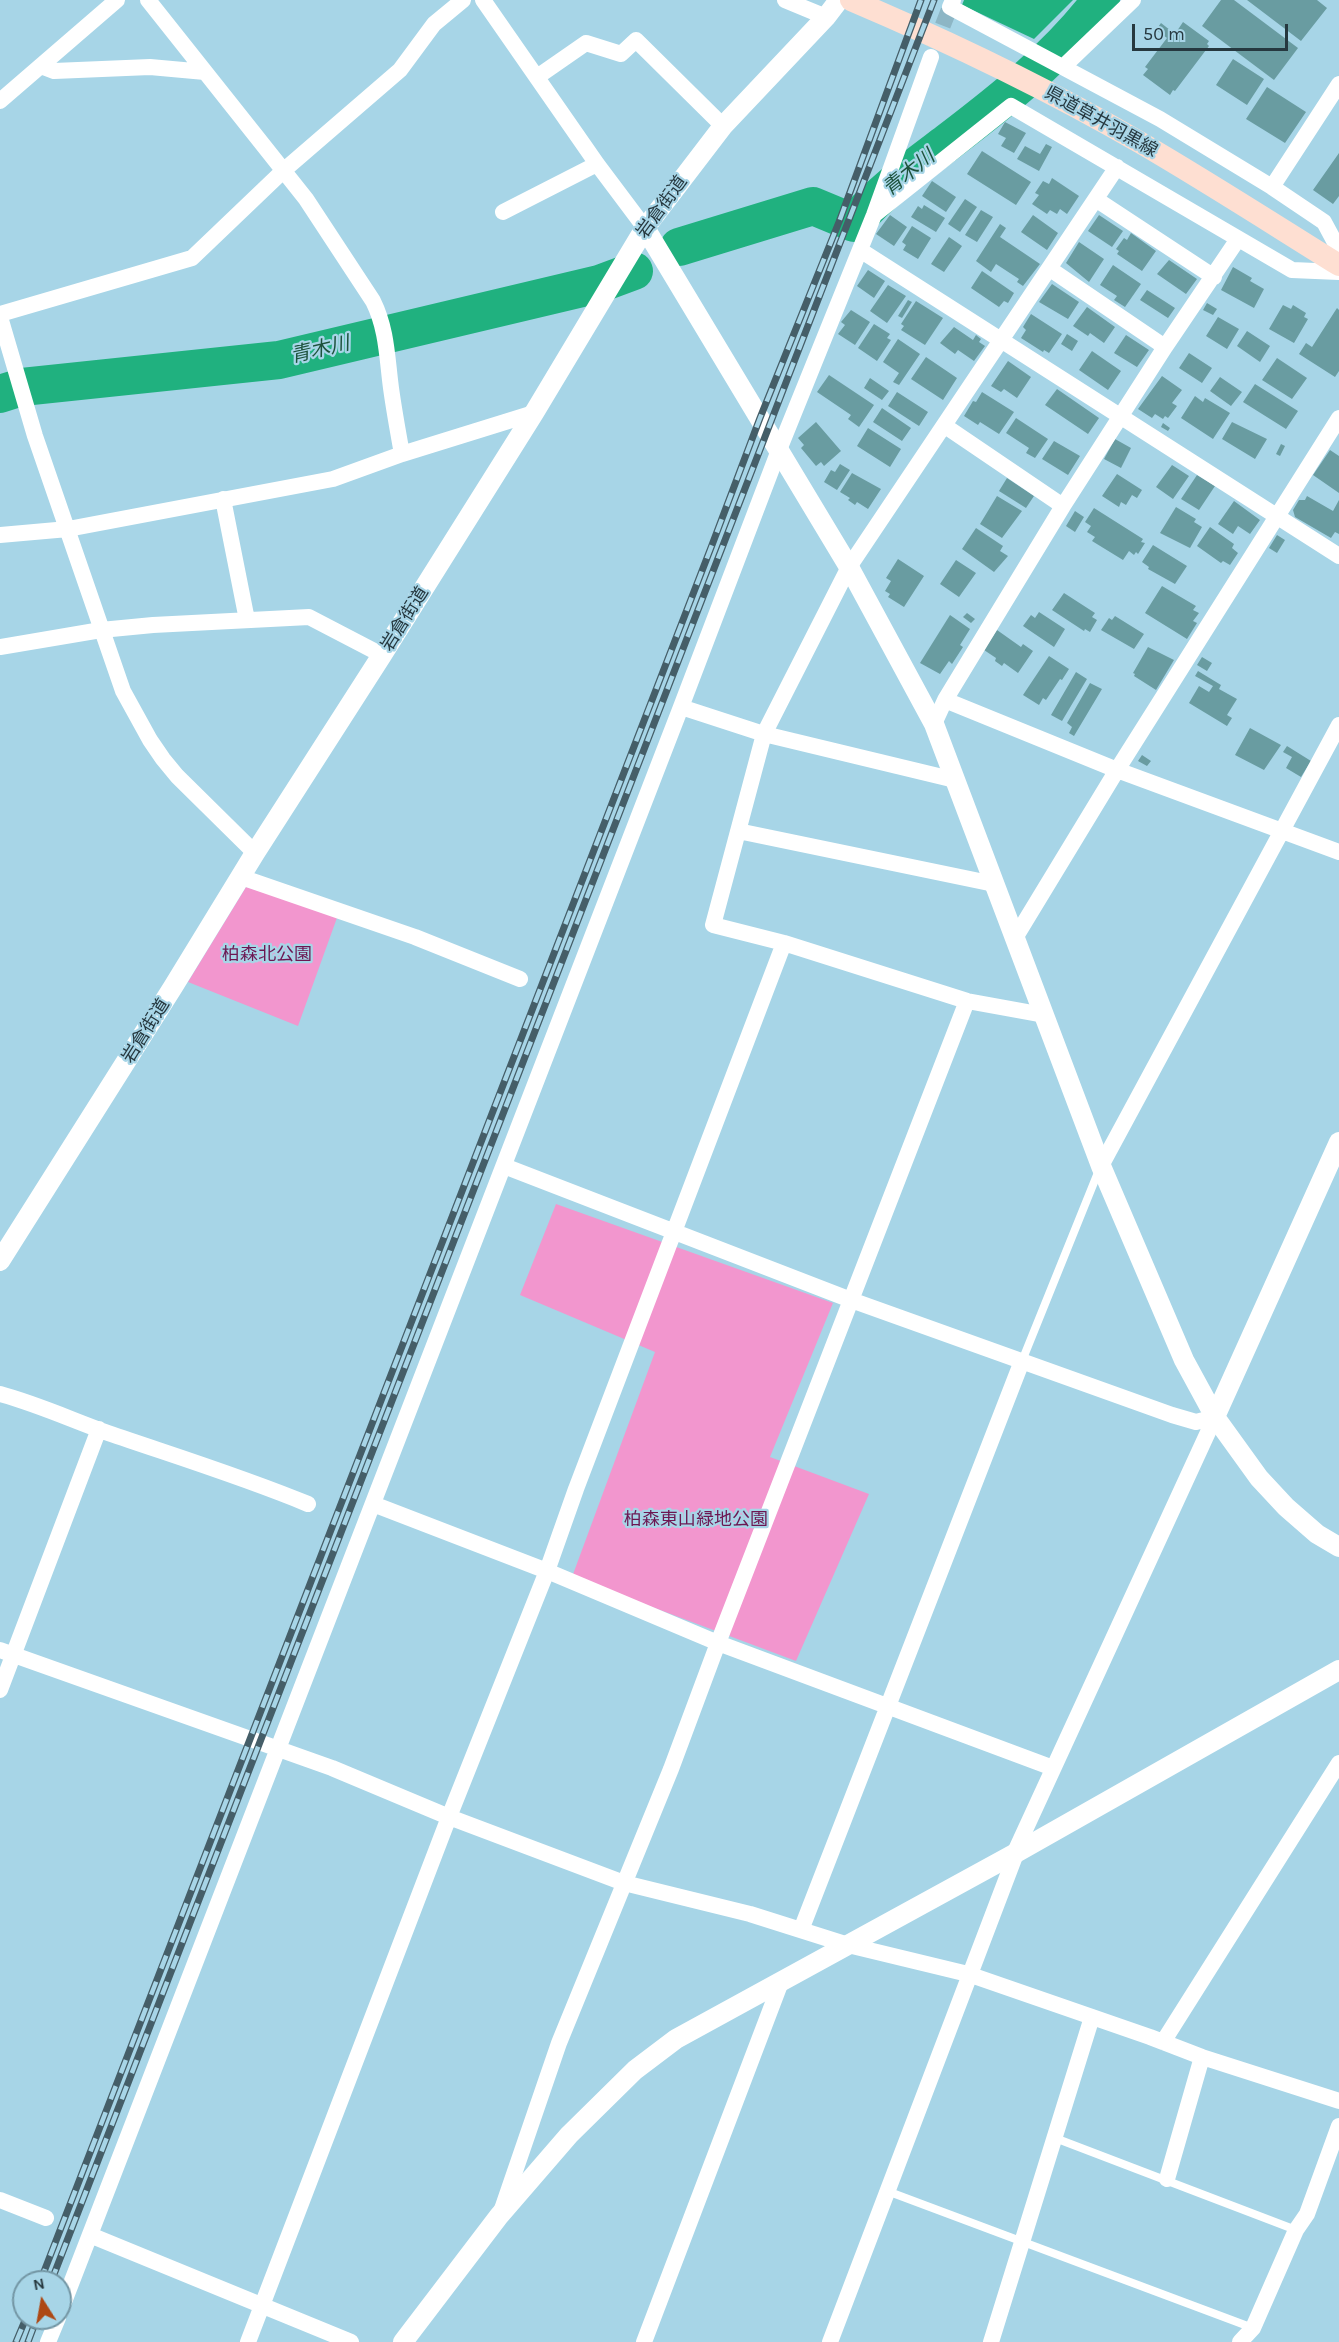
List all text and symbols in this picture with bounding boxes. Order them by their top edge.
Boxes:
scale bar [1135,12,1291,50]
text: 50 m [1143,23,1185,45]
street label: 県道草井羽黒線 [1041,82,1161,162]
water label: 青木川 [878,145,940,201]
street label: 岩倉街道 [632,172,692,242]
water label: 青木川 [288,332,352,368]
street label: 岩倉街道 [377,583,433,655]
park label: 柏森北公園 [222,944,312,966]
street label: 岩倉街道 [118,995,174,1067]
park label: 柏森東山緑地公園 [624,1509,768,1531]
north arrow [12,2270,72,2330]
text: N [31,2273,46,2294]

